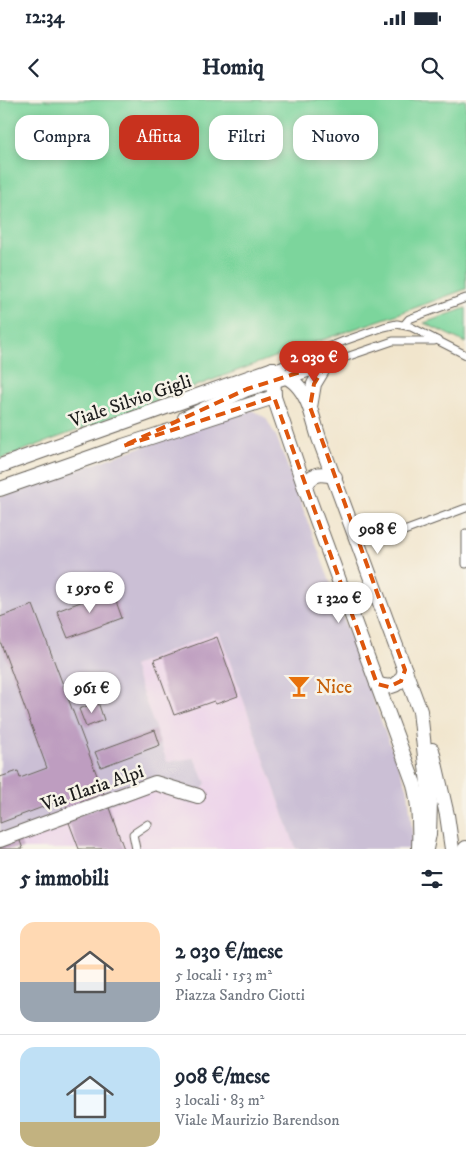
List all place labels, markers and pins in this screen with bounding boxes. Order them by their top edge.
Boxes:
pin: 2 030 € [268,340,360,383]
pin: 908 € [343,512,413,555]
pin: 1 950 € [44,572,136,614]
pin: 1 320 € [293,582,385,624]
pin: 961 € [57,672,127,714]
bar icon: Nice [286,673,312,699]
place label: Nice [316,676,352,699]

